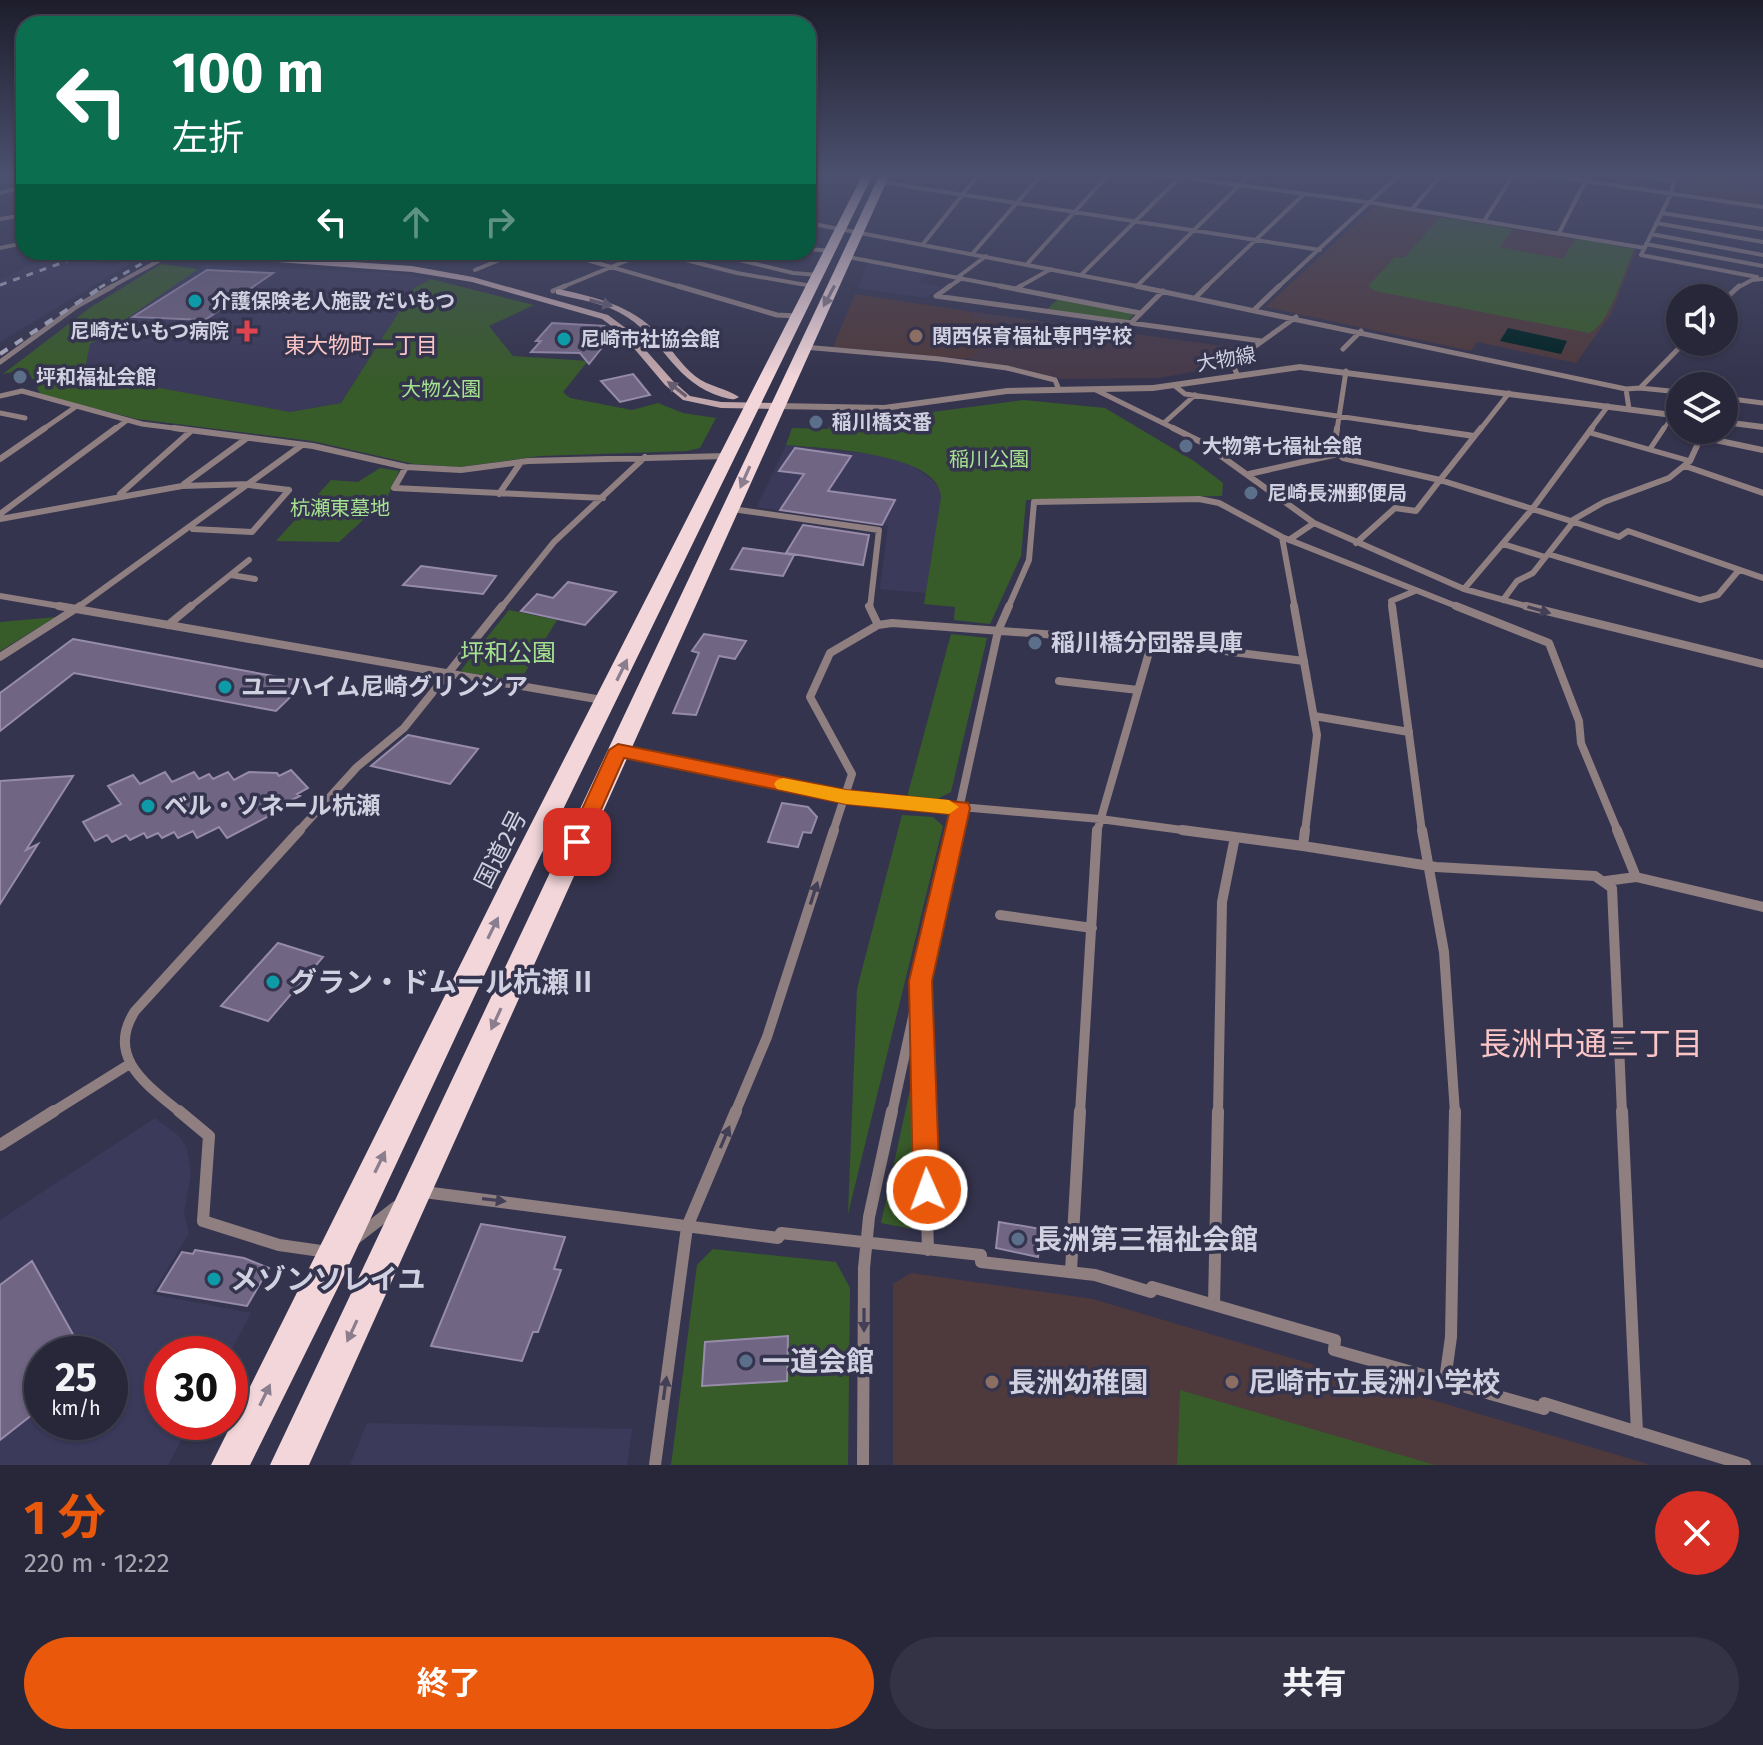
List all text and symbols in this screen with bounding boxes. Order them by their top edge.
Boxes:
text: 100 m [172,40,324,107]
icon: left [40,48,144,152]
text: 左折 [172,116,244,160]
icon: left [310,200,354,244]
icon: ahead [394,200,438,244]
icon: right [478,200,522,244]
one-way arrow [822,284,835,307]
map controls [1666,284,1738,444]
button: sound [1666,284,1738,356]
place label: 介護保険老人施設 だいもつ [211,289,455,313]
marker: 介護保険老人施設 だいもつ [186,292,204,310]
one-way arrow [589,298,614,310]
place label: 尼崎だいもつ病院 [70,319,229,343]
marker: 尼崎だいもつ病院 [236,320,258,342]
place label: 関西保育福祉専門学校 [932,324,1132,348]
place label: 尼崎市社協会館 [580,327,720,351]
marker: 関西保育福祉専門学校 [907,327,925,345]
marker: 尼崎市社協会館 [555,330,573,348]
district label: 東大物町一丁目 [284,332,438,359]
street label: 大物線 [1194,342,1258,376]
place label: 坪和福祉会館 [36,365,156,389]
marker: 坪和福祉会館 [11,368,29,386]
button: layers [1666,372,1738,444]
park label: 大物公園 [401,377,481,401]
one-way arrow [667,381,688,398]
place label: 稲川橋交番 [832,410,932,434]
marker: 稲川橋交番 [807,413,825,431]
place label: 大物第七福祉会館 [1202,434,1362,458]
marker: 大物第七福祉会館 [1177,437,1195,455]
park label: 稲川公園 [949,447,1029,471]
one-way arrow [738,465,751,489]
place label: 尼崎長洲郵便局 [1267,481,1407,505]
marker: 尼崎長洲郵便局 [1242,484,1260,502]
park label: 杭瀬東墓地 [290,496,390,520]
one-way arrow [1527,605,1552,617]
place label: 稲川橋分団器具庫 [1051,629,1243,657]
marker: 稲川橋分団器具庫 [1026,634,1044,652]
park label: 坪和公園 [460,639,556,667]
one-way arrow [615,659,629,682]
place label: ユニハイム尼崎グリンシア [241,673,528,701]
marker: ユニハイム尼崎グリンシア [216,678,234,696]
place label: ベル・ソネール杭瀬 [164,792,380,820]
marker: ベル・ソネール杭瀬 [139,797,157,815]
street label: 国道2号 [469,805,533,893]
pin [543,808,611,876]
icon: arrive [555,820,599,864]
one-way arrow [808,881,820,905]
one-way arrow [486,916,500,940]
place label: グラン・ドムール杭瀬Ⅱ [289,966,597,999]
marker: グラン・ドムール杭瀬Ⅱ [264,973,282,991]
one-way arrow [489,1007,503,1030]
district label: 長洲中通三丁目 [1479,1025,1703,1063]
one-way arrow [718,1125,731,1149]
position arrow [885,1148,969,1232]
one-way arrow [373,1151,387,1174]
one-way arrow [482,1194,507,1207]
place label: 長洲第三福祉会館 [1034,1223,1258,1256]
marker: 長洲第三福祉会館 [1009,1230,1027,1248]
place label: メゾンソレイユ [230,1263,425,1296]
marker: メゾンソレイユ [205,1270,223,1288]
one-way arrow [858,1308,870,1333]
one-way arrow [345,1319,359,1343]
speed limit sign: 30 [144,1336,248,1440]
place label: 一道会館 [762,1345,874,1378]
marker: 一道会館 [737,1352,755,1370]
text: 25 [55,1354,97,1402]
place label: 長洲幼稚園 [1008,1366,1148,1399]
place label: 尼崎市立長洲小学校 [1248,1366,1500,1399]
marker: 長洲幼稚園 [983,1373,1001,1391]
marker: 尼崎市立長洲小学校 [1223,1373,1241,1391]
one-way arrow [659,1375,672,1400]
one-way arrow [258,1384,272,1407]
text: km/h [51,1396,101,1420]
text: 1 分 [24,1489,106,1547]
button: close [1655,1491,1739,1575]
text: 220 m · 12:22 [24,1548,170,1579]
button: 終了 [24,1637,874,1729]
button: 共有 [890,1637,1739,1729]

